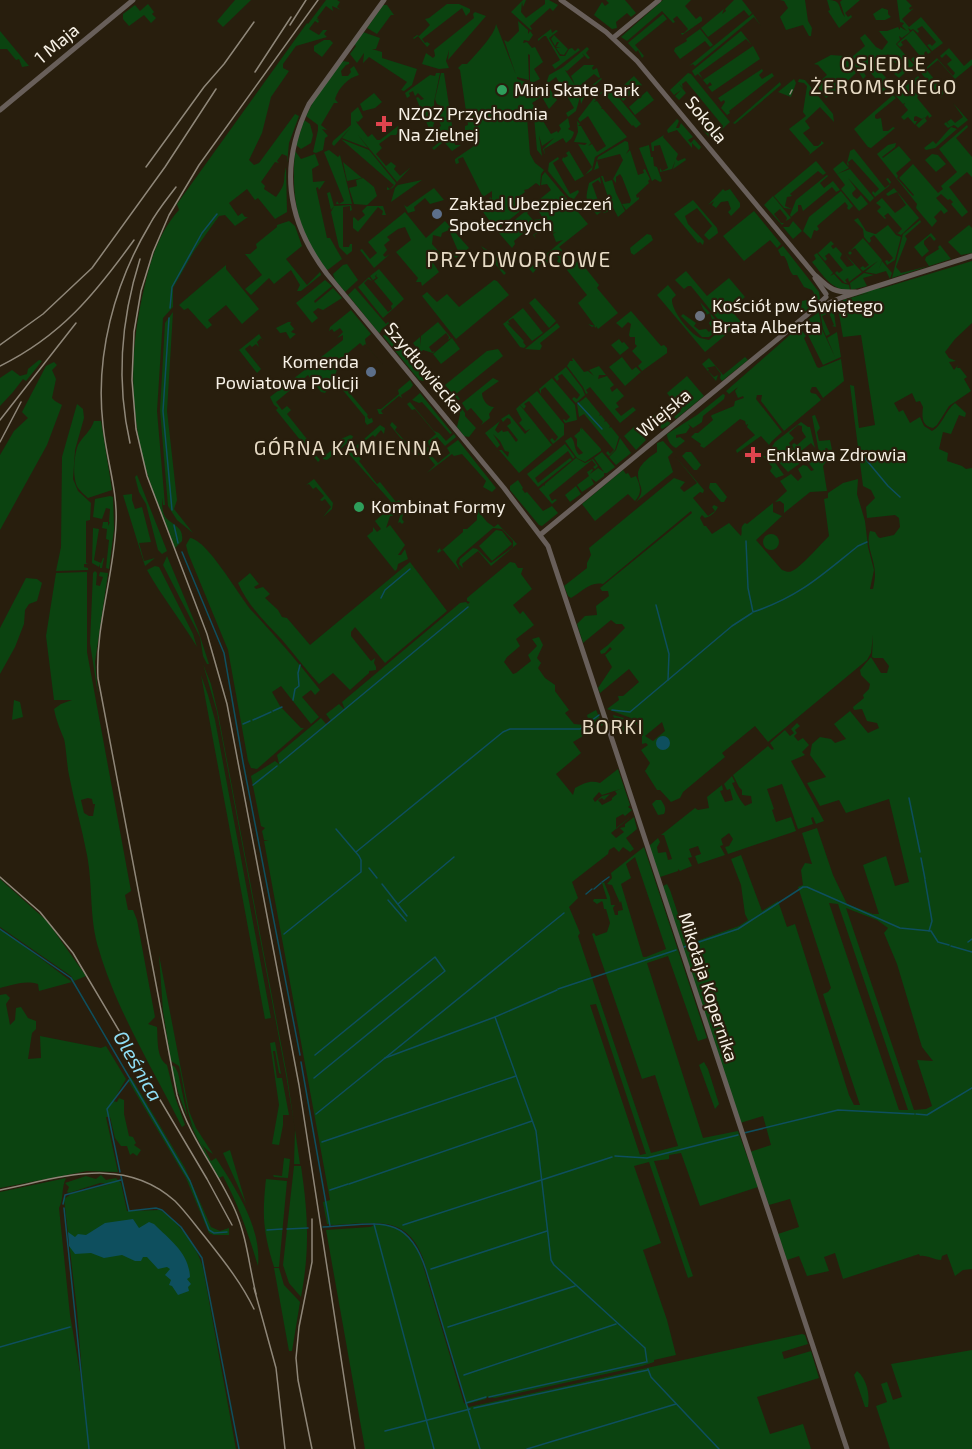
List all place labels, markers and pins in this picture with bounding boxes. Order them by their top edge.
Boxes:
place label: Mini Skate Park [514,78,640,100]
marker: Mini Skate Park [495,83,509,97]
place label: NZOZ Przychodnia Na Zielnej [398,102,548,145]
marker: NZOZ Przychodnia Na Zielnej [375,115,393,133]
place label: Zakład Ubezpieczeń Społecznych [449,192,612,235]
marker: Zakład Ubezpieczeń Społecznych [430,207,444,221]
place label: Kościół pw. Świętego Brata Alberta [712,294,883,337]
marker: Kościół pw. Świętego Brata Alberta [693,309,707,323]
place label: Komenda Powiatowa Policji [215,350,359,393]
marker: Komenda Powiatowa Policji [364,365,378,379]
place label: Enklawa Zdrowia [766,443,906,465]
marker: Enklawa Zdrowia [744,446,762,464]
place label: Kombinat Formy [371,495,506,517]
marker: Kombinat Formy [352,500,366,514]

